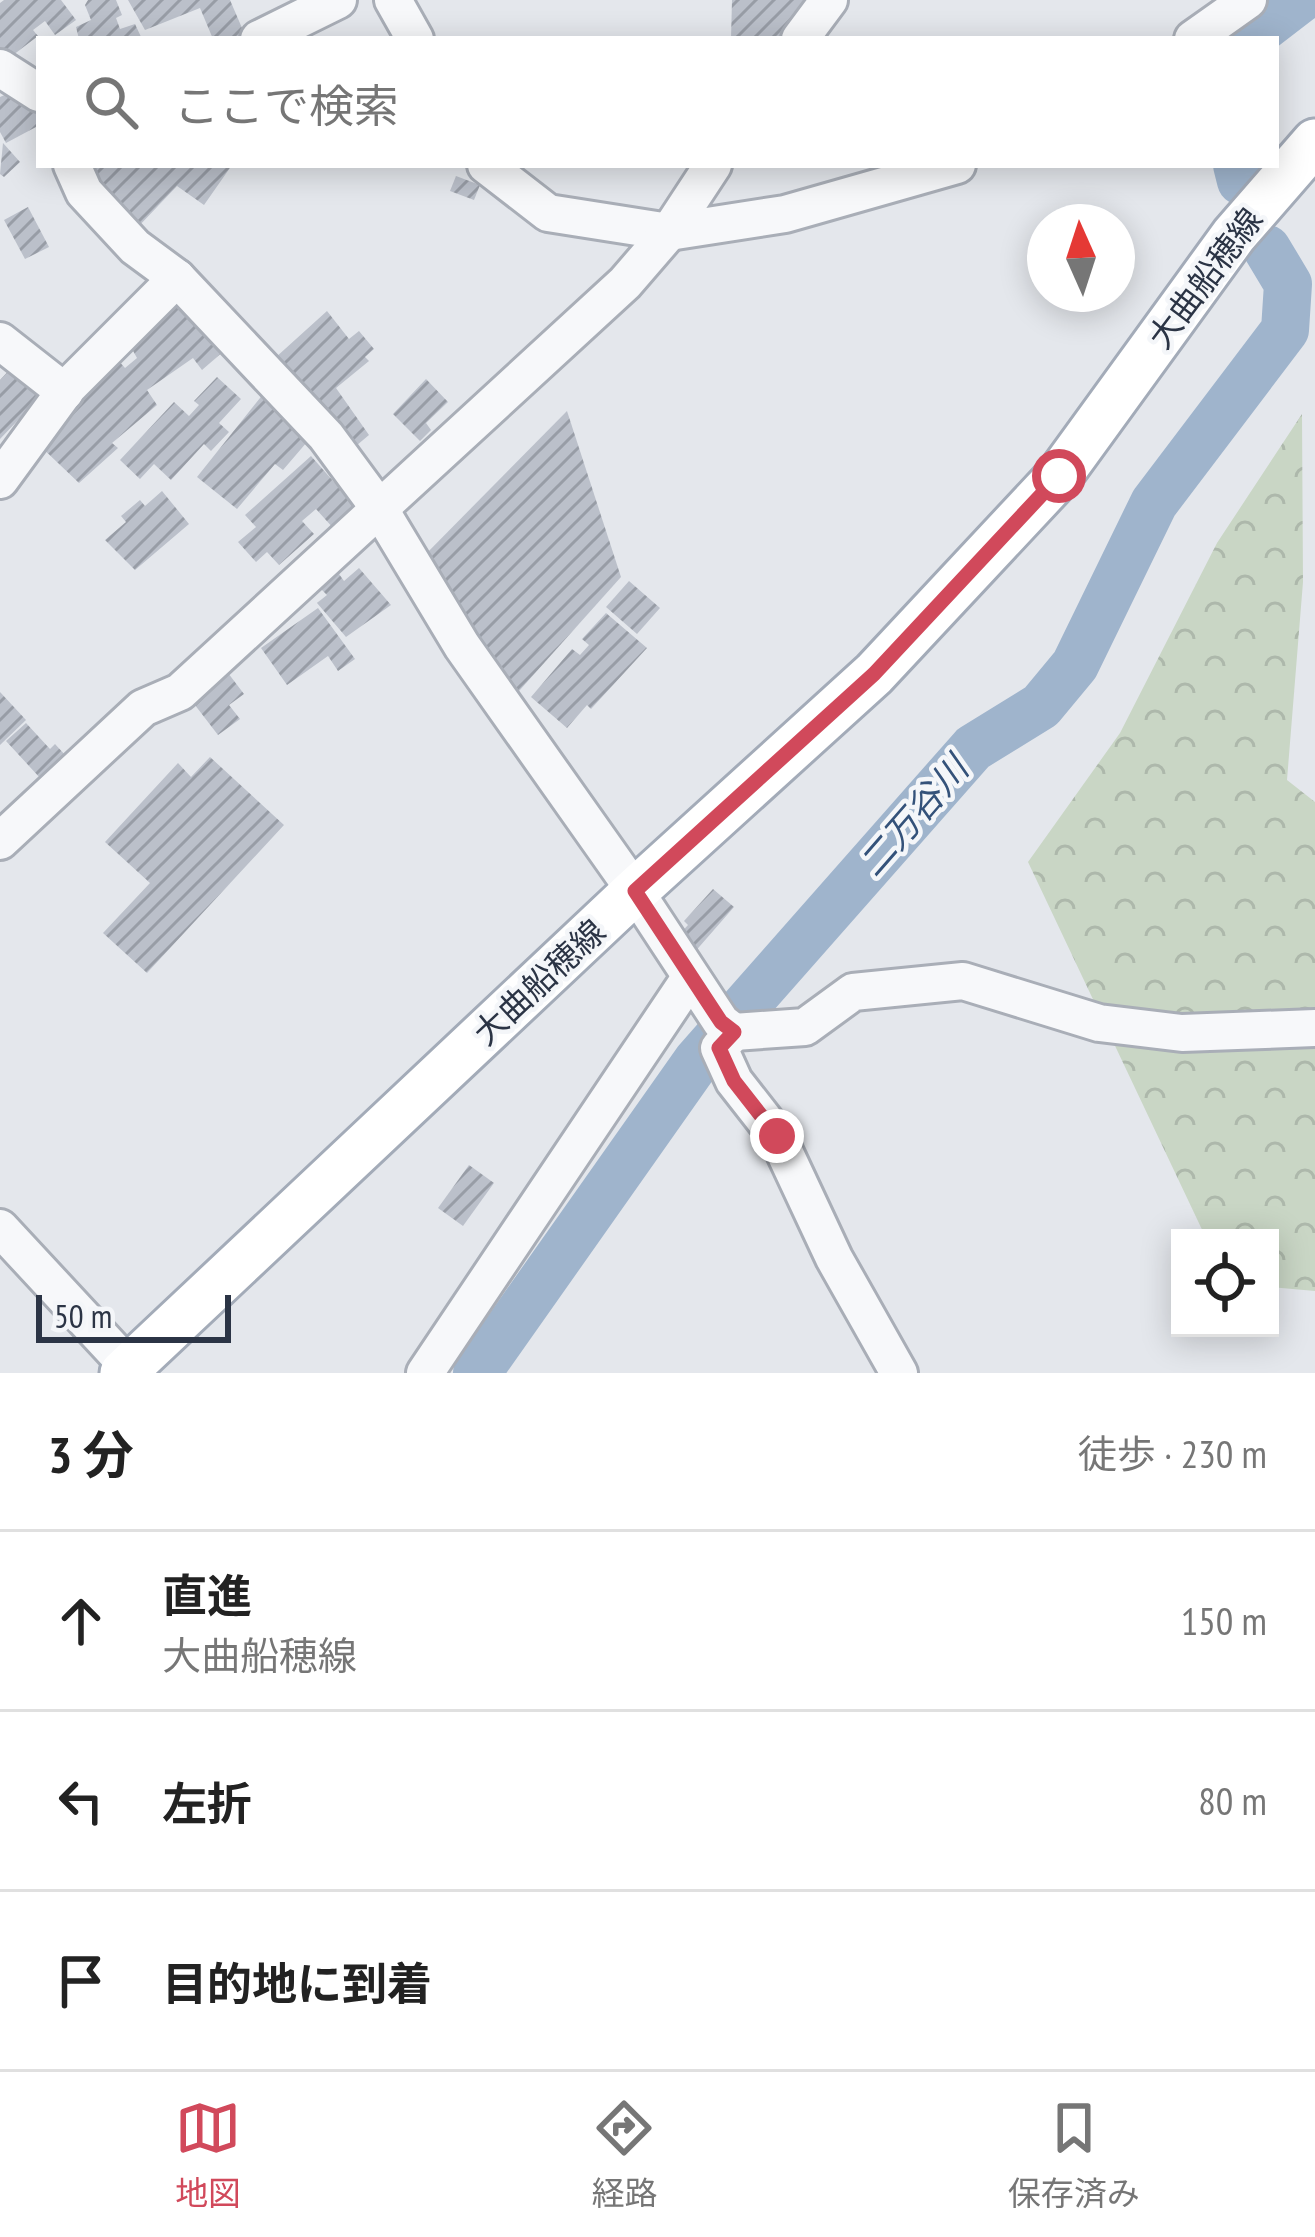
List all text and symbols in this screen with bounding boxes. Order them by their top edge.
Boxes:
search box [36,36,1279,168]
icon: search [78,69,144,135]
text: ここで検索 [174,76,399,134]
street label: 大曲船穂線 [1138,199,1271,357]
north arrow [1027,204,1135,312]
route start [1032,449,1086,503]
water label: 二万谷川 [848,743,980,885]
street label: 大曲船穂線 [464,910,614,1054]
route end [750,1109,804,1163]
map controls [1171,1229,1279,1337]
button: locate [1171,1229,1279,1337]
scale bar [36,1289,231,1342]
text: 50 m [54,1294,112,1337]
text: 3 分 [48,1421,134,1487]
text: 徒歩 · 230 m [1078,1428,1267,1479]
text: 直進 [162,1566,252,1624]
icon: ahead [48,1588,114,1654]
text: 150 m [1181,1595,1267,1646]
text: 大曲船穂線 [162,1630,357,1681]
icon: left [48,1768,114,1834]
text: 左折 [162,1774,252,1832]
text: 80 m [1198,1775,1267,1826]
icon: arrive [48,1948,114,2014]
text: 目的地に到着 [162,1954,432,2012]
tab: 地図 [175,2095,241,2215]
tab: 経路 [591,2095,657,2215]
tab: 保存済み [1008,2095,1140,2215]

